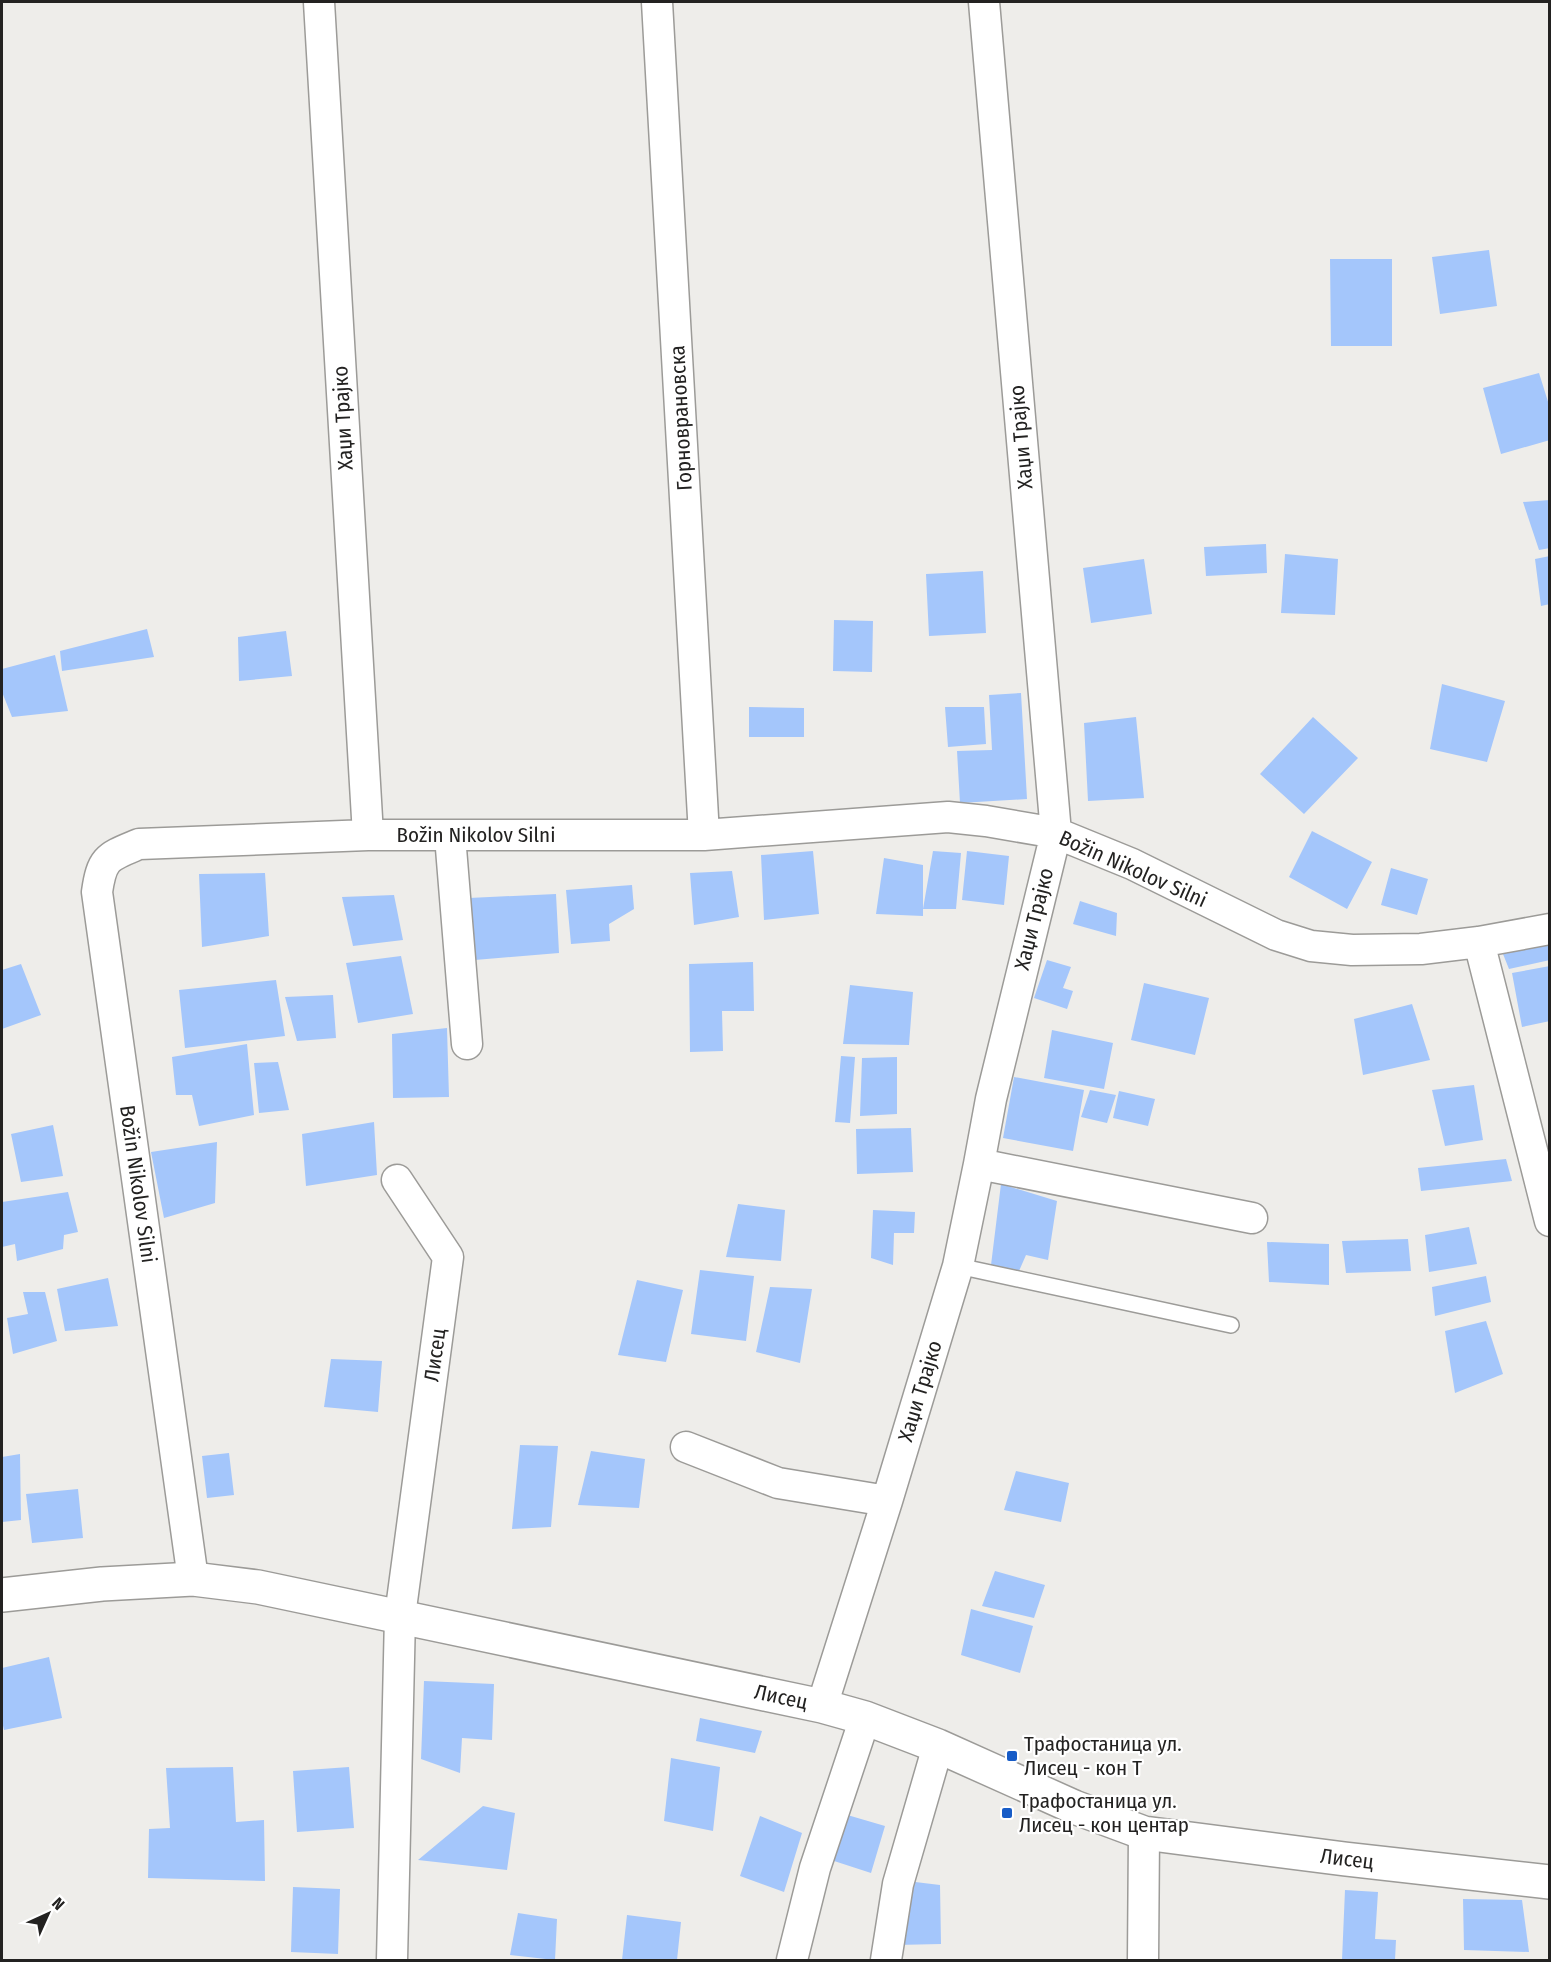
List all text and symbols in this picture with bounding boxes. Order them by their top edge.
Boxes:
street label: Горноврановска [664,345,698,491]
street label: Хаџи Трајко [327,365,359,471]
street label: Хаџи Трајко [1004,384,1038,490]
street label: Božin Nikolov Silni [397,822,555,848]
street label: Božin Nikolov Silni [1055,825,1211,913]
street label: Хаџи Трајко [1009,865,1059,973]
street label: Božin Nikolov Silni [114,1103,162,1265]
street label: Лисец [418,1327,452,1383]
street label: Хаџи Трајко [892,1337,948,1445]
street label: Лисец [752,1679,810,1715]
place label: Трафостаница ул. Лисец - кон Т [1024,1731,1182,1781]
marker: Трафостаница ул. Лисец - кон Т [1005,1749,1019,1763]
place label: Трафостаница ул. Лисец - кон центар [1019,1788,1189,1838]
marker: Трафостаница ул. Лисец - кон центар [1000,1806,1014,1820]
street label: Лисец [1319,1843,1375,1875]
north arrow [18,1884,78,1944]
text: N [48,1894,68,1914]

